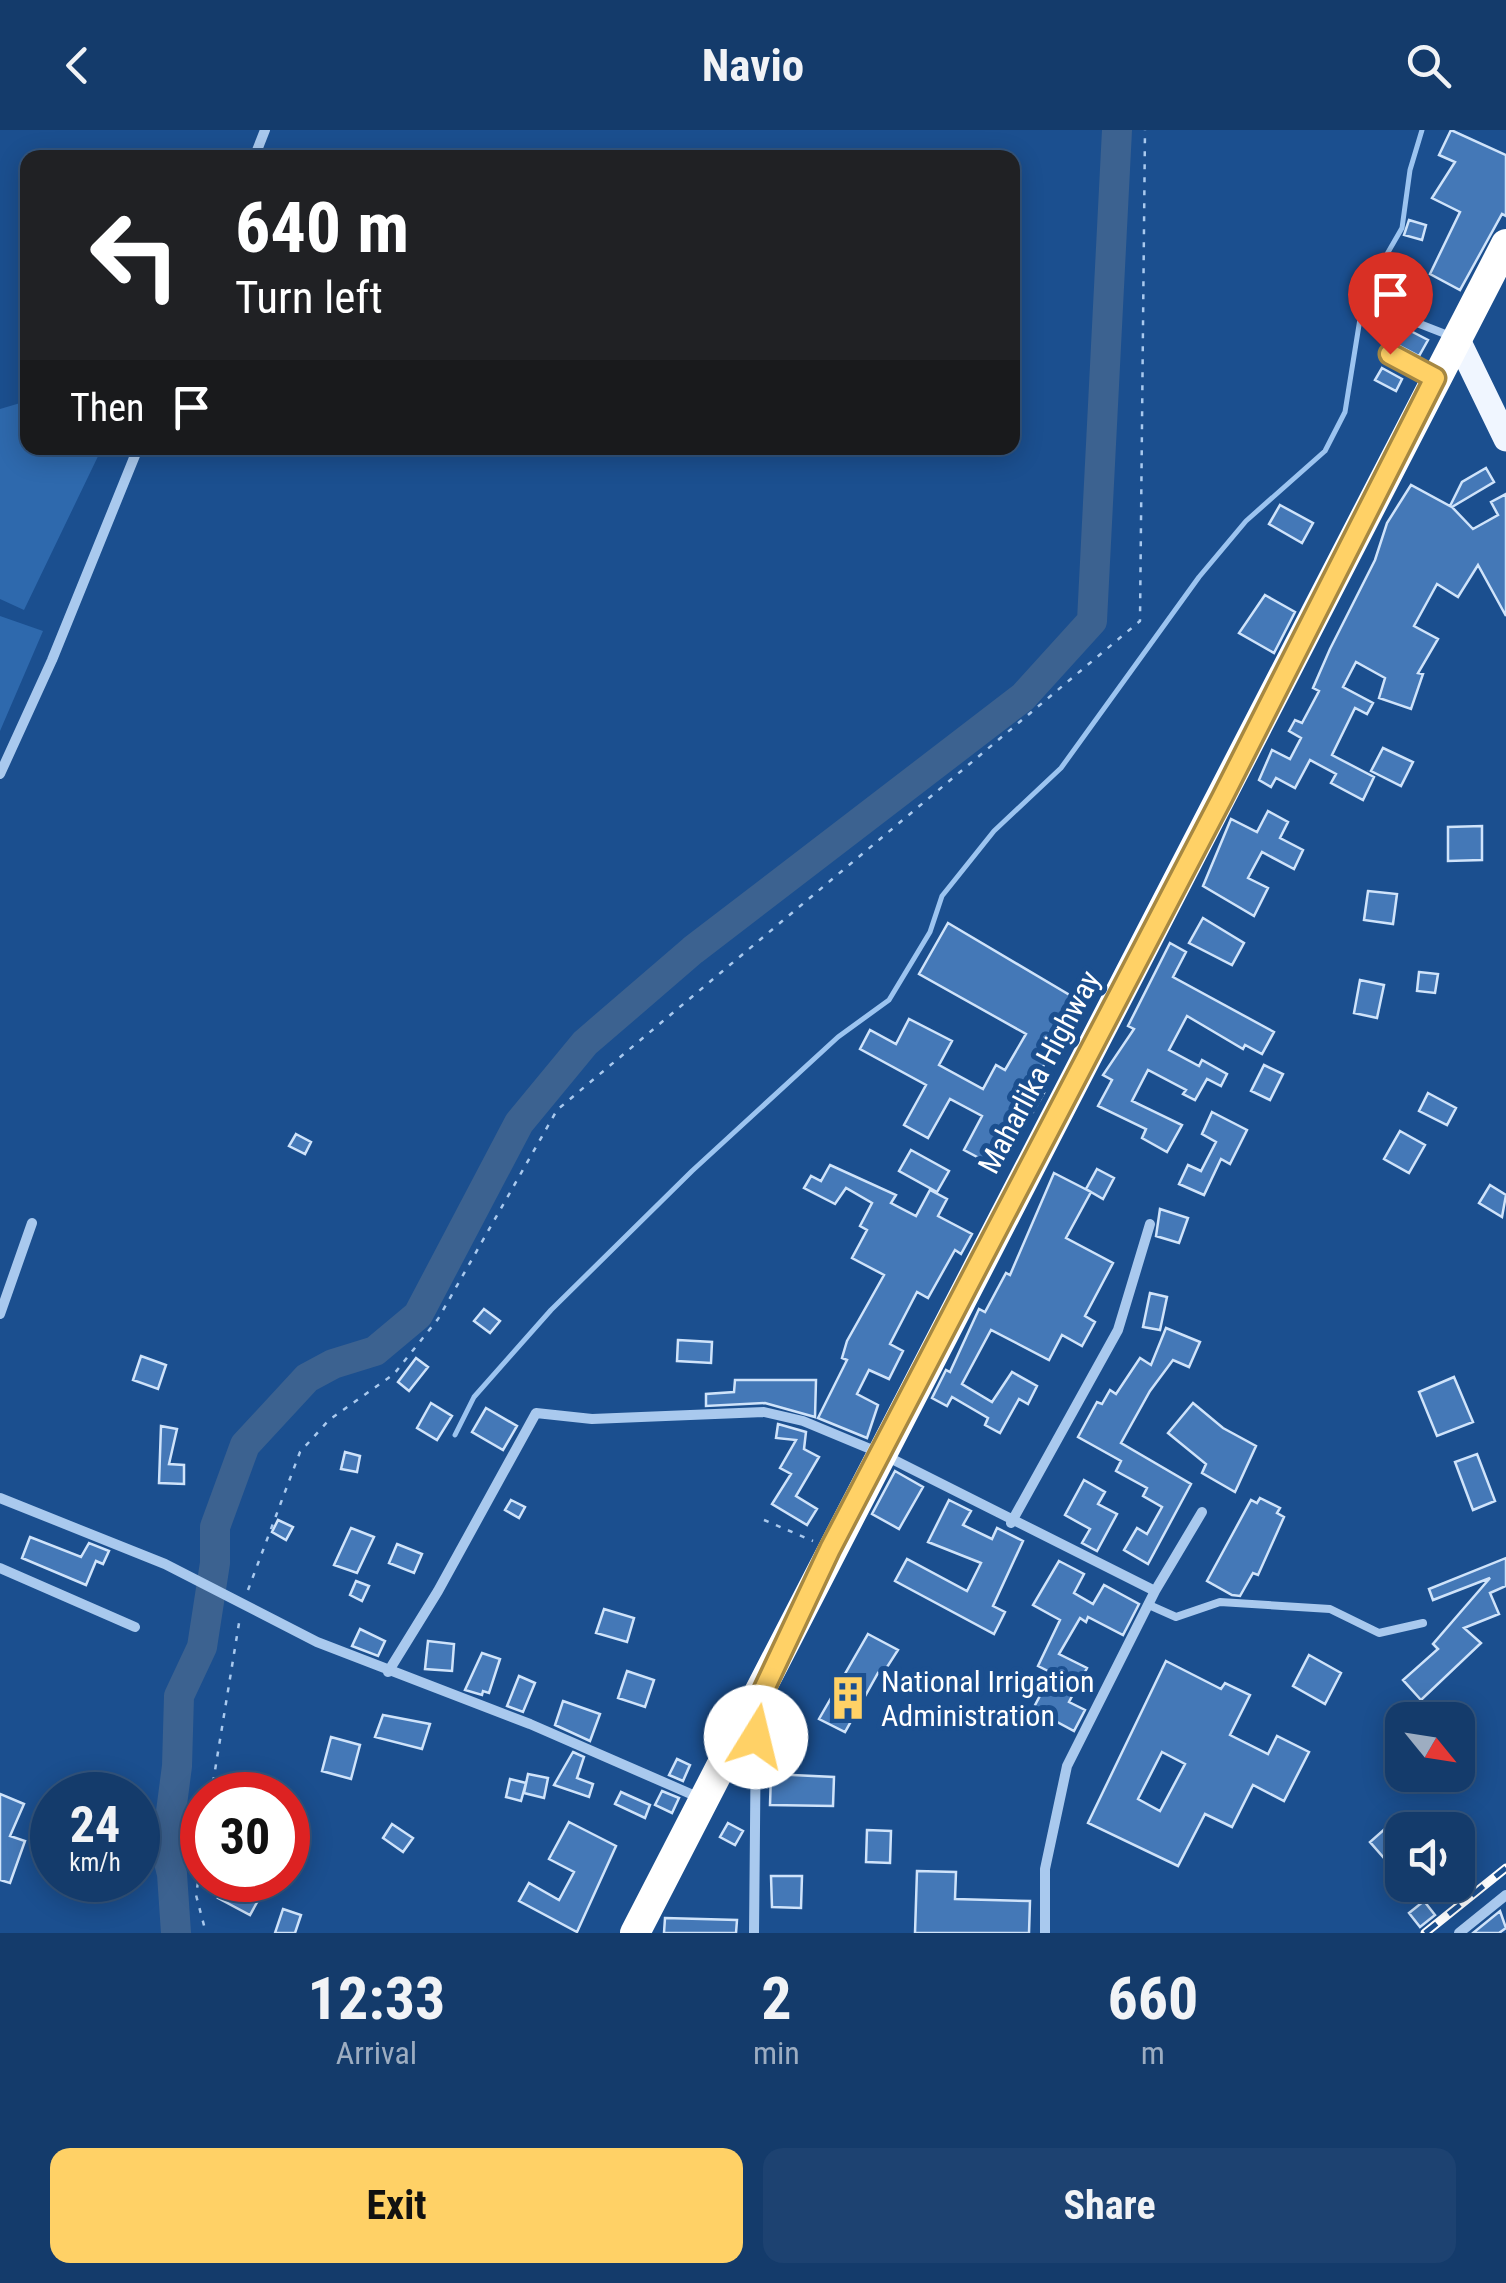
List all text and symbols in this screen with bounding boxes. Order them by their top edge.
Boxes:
icon: back [50,38,105,93]
icon: search [1401,38,1456,93]
text: Navio [702,39,804,92]
text: 640 m [235,187,409,269]
icon: left [70,190,200,320]
pin [1348,252,1433,355]
icon: arrive [1363,267,1418,322]
text: Turn left [235,271,383,324]
icon: arrive [164,380,219,435]
text: Then [70,386,144,430]
street label: Maharlika Highway [971,965,1107,1179]
place label: National Irrigation Administration [881,1664,1095,1733]
building icon: National Irrigation Administration [824,1674,872,1722]
position arrow [704,1685,808,1789]
north arrow [1385,1702,1475,1792]
map controls [1385,1702,1475,1902]
speed limit sign: 30 [180,1772,310,1902]
text: 24 [70,1796,120,1854]
button: sound [1385,1812,1475,1902]
text: km/h [69,1848,121,1877]
text: 12:33 [308,1963,445,2034]
text: 2 [761,1963,792,2034]
text: 660 [1107,1963,1198,2034]
text: Arrival [336,2034,417,2072]
text: min [753,2034,800,2072]
text: m [1141,2034,1165,2072]
button: Exit [50,2148,743,2263]
button: Share [763,2148,1456,2263]

